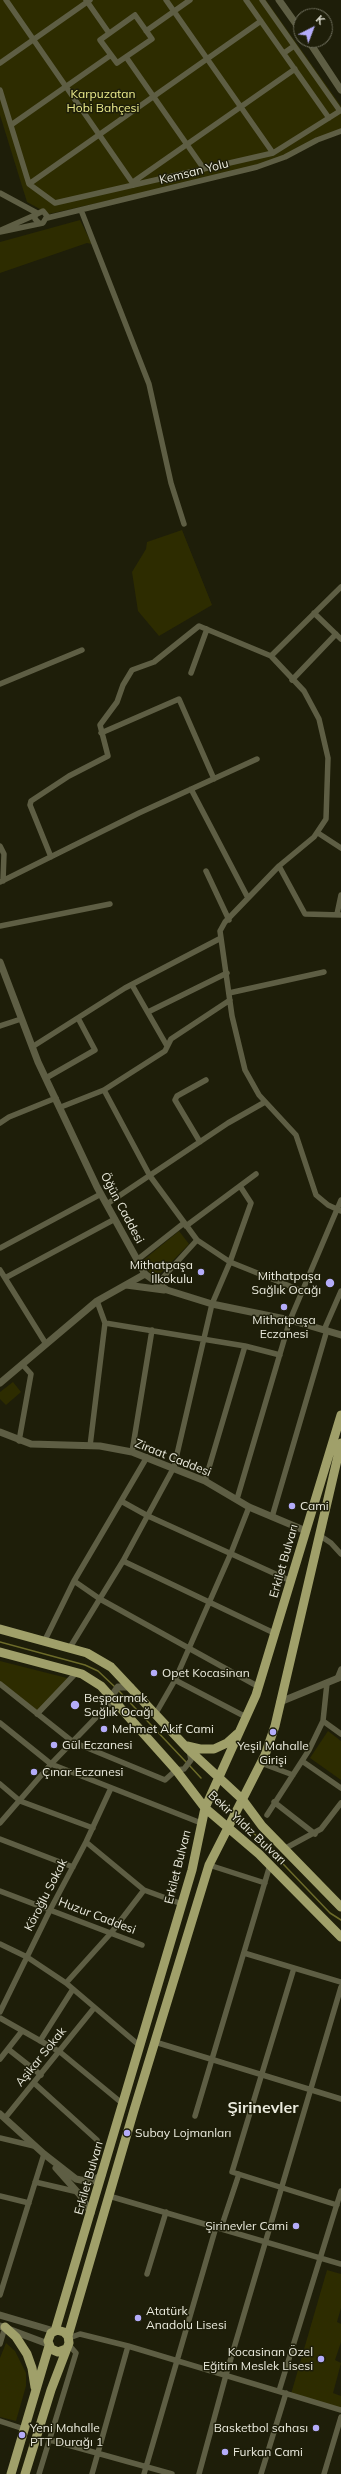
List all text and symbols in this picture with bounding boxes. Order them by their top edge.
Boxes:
north arrow [293,8,333,48]
text: K [313,12,328,27]
park label: Karpuzatan Hobi Bahçesi [67,87,139,115]
street label: Kemsan Yolu [158,156,230,188]
street label: Öğün Caddesi [97,1170,147,1246]
place label: Mithatpaşa İlkokulu [130,1258,193,1286]
marker: Mithatpaşa İlkokulu [196,1267,206,1277]
place label: Mithatpaşa Sağlık Ocağı [252,1269,321,1297]
marker: Mithatpaşa Sağlık Ocağı [324,1277,336,1289]
marker: Mithatpaşa Eczanesi [279,1302,289,1312]
place label: Mithatpaşa Eczanesi [252,1313,316,1341]
street label: Ziraat Caddesi [133,1436,213,1480]
place label: Cami [300,1499,329,1513]
marker: Cami [287,1501,297,1511]
street label: Erkilet Bulvarı [267,1523,301,1599]
place label: Opet Kocasinan [162,1666,250,1680]
marker: Opet Kocasinan [149,1668,159,1678]
place label: Beşparmak Sağlık Ocağı [84,1691,153,1719]
marker: Beşparmak Sağlık Ocağı [69,1699,81,1711]
place label: Mehmet Akif Cami [112,1722,214,1736]
marker: Mehmet Akif Cami [99,1724,109,1734]
marker: Yeşil Mahalle Girişi [268,1727,278,1737]
place label: Gül Eczanesi [62,1738,132,1752]
place label: Yeşil Mahalle Girişi [237,1739,309,1767]
marker: Gül Eczanesi [49,1740,59,1750]
place label: Çınar Eczanesi [42,1765,123,1779]
marker: Çınar Eczanesi [29,1767,39,1777]
street label: Bekir Yıldız Bulvarı [205,1788,289,1868]
street label: Erkilet Bulvarı [162,1829,194,1905]
street label: Köroğlu Sokak [22,1856,70,1934]
street label: Huzur Caddesi [56,1895,138,1937]
street label: Aşikar Sokak [13,2024,69,2090]
district label: Şirinevler [227,2098,299,2118]
place label: Subay Lojmanları [135,2126,231,2140]
marker: Subay Lojmanları [122,2128,132,2138]
street label: Erkilet Bulvarı [72,2140,106,2216]
place label: Şirinevler Cami [205,2219,288,2233]
marker: Şirinevler Cami [291,2221,301,2231]
place label: Atatürk Anadolu Lisesi [146,2304,227,2332]
marker: Atatürk Anadolu Lisesi [133,2313,143,2323]
place label: Kocasinan Özel Eğitim Meslek Lisesi [203,2345,313,2373]
marker: Kocasinan Özel Eğitim Meslek Lisesi [316,2354,326,2364]
place label: Yeni Mahalle PTT Durağı 1 [30,2421,103,2449]
place label: Basketbol sahası [214,2421,308,2435]
marker: Basketbol sahası [311,2423,321,2433]
marker: Yeni Mahalle PTT Durağı 1 [17,2430,27,2440]
place label: Furkan Cami [233,2445,303,2459]
marker: Furkan Cami [220,2447,230,2457]

